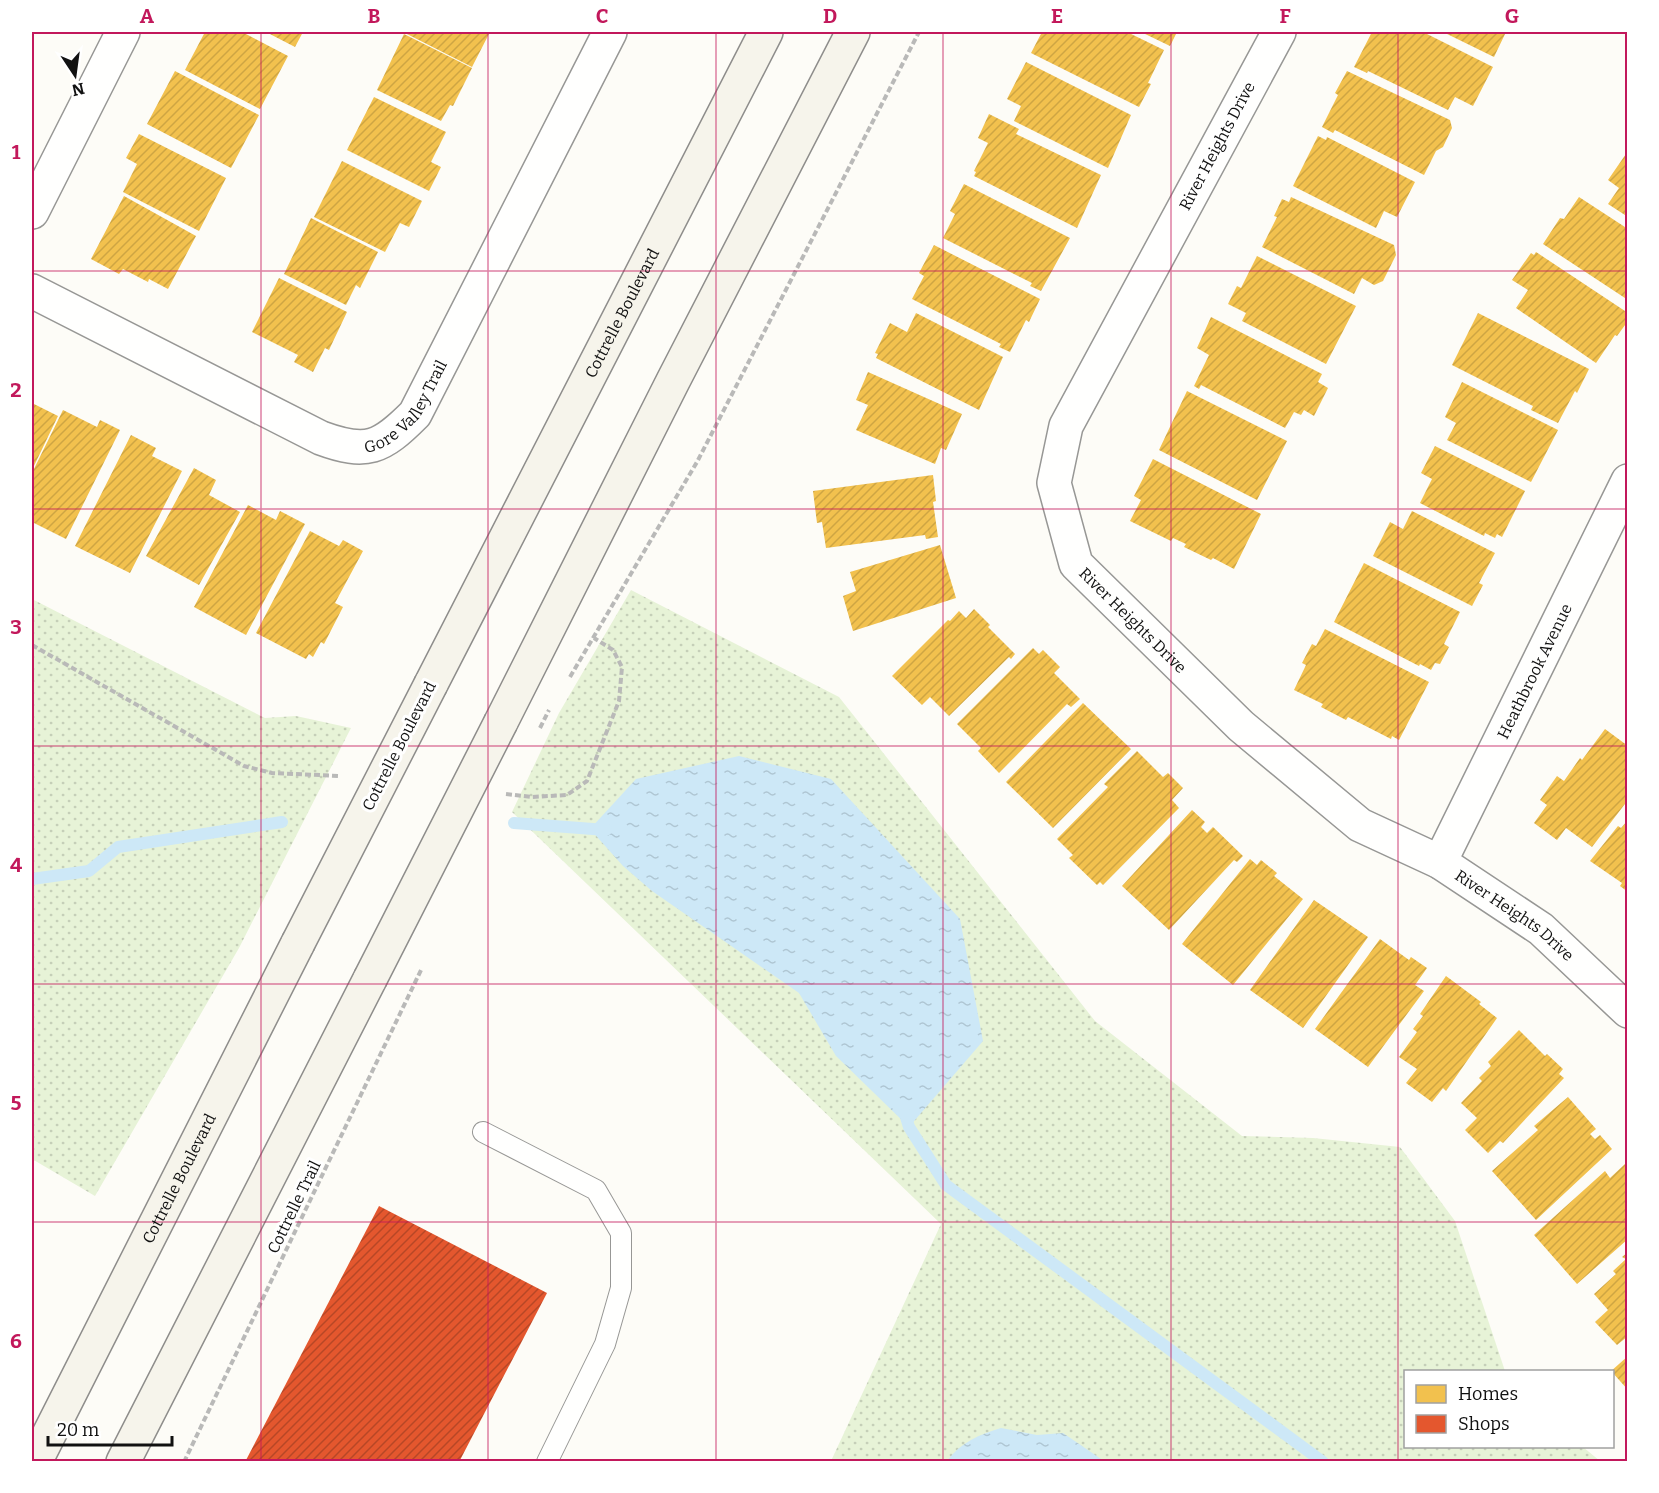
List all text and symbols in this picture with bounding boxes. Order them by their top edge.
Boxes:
text: A [140,4,155,28]
text: B [368,4,381,28]
text: C [596,4,608,28]
text: D [823,4,837,28]
text: E [1051,4,1063,28]
text: F [1279,4,1291,28]
text: G [1505,4,1519,28]
north arrow [45,45,105,105]
text: N [70,78,86,100]
street label: River Heights Drive [1175,79,1259,213]
text: 1 [12,140,21,164]
street label: Cottrelle Boulevard [581,245,663,381]
street label: Gore Valley Trail [362,356,451,456]
text: 2 [10,378,22,402]
street label: River Heights Drive [1075,563,1191,677]
street label: Heathbrook Avenue [1493,600,1576,742]
text: 3 [10,615,22,639]
street label: Cottrelle Boulevard [358,678,440,814]
text: 4 [10,853,22,877]
street label: River Heights Drive [1452,865,1578,965]
text: 5 [11,1091,22,1115]
street label: Cottrelle Boulevard [138,1110,220,1246]
street label: Cottrelle Trail [263,1157,325,1257]
text: 6 [10,1329,22,1353]
legend [1404,1370,1614,1448]
text: Homes [1458,1383,1518,1405]
scale bar [48,1409,172,1447]
text: Shops [1458,1413,1510,1435]
text: 20 m [57,1419,99,1441]

